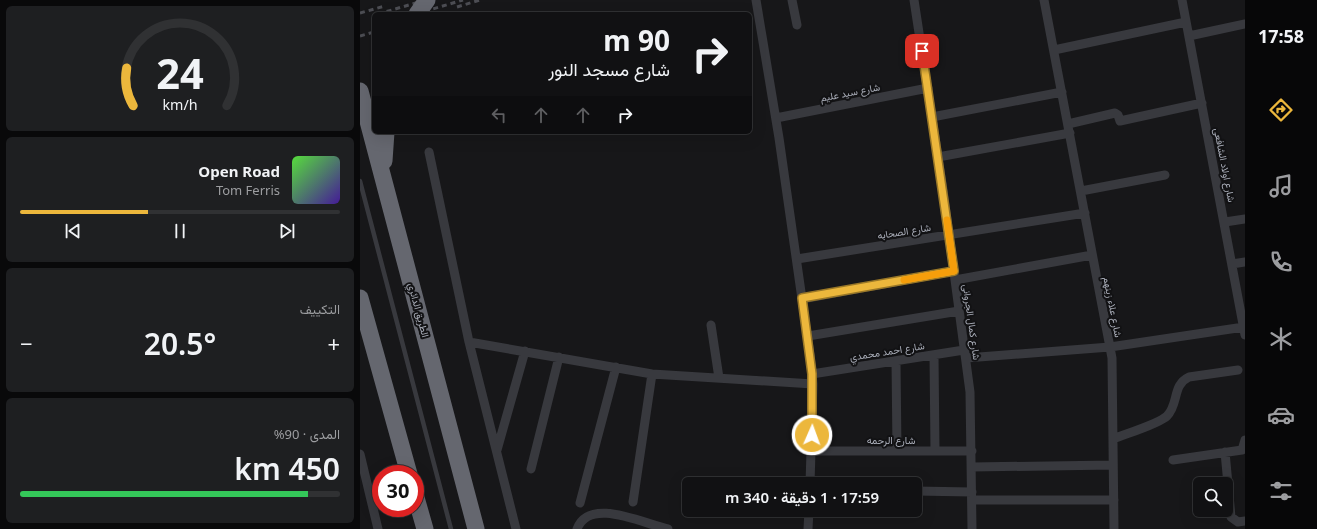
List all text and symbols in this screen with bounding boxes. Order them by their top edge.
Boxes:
text: 90 m [603,21,670,59]
text: 17:58 [1258,24,1304,48]
icon: right [684,28,736,80]
pin [905,34,939,68]
icon: arrive [911,40,933,62]
text: 24 [156,45,204,101]
text: شارع مسجد النور [548,57,670,81]
street label: شارع سيد عليم [819,79,881,105]
text: km/h [162,95,198,114]
icon: directions [1267,96,1295,124]
icon: left [488,104,510,126]
icon: ahead [530,104,552,126]
icon: ahead [572,104,594,126]
icon: right [614,104,636,126]
street label: شارع اولاد الشافعى [1211,127,1239,204]
text: Open Road [198,161,280,181]
icon: music [1267,172,1295,200]
text: Tom Ferris [216,181,280,199]
icon: previous [62,220,84,242]
icon: pause [169,220,191,242]
icon: next [276,220,298,242]
street label: شارع الصحابه [876,220,932,242]
icon: phone [1267,248,1295,276]
street label: شارع علاء زينهم [1100,275,1126,339]
street label: الطريق الدائري [403,281,433,339]
street label: شارع كمال الجروانى [960,283,984,361]
text: التكييف [300,300,340,318]
text: 20.5° [144,323,216,364]
icon: climate [1267,325,1295,353]
text: − [20,328,33,358]
text: + [327,328,340,358]
street label: شارع احمد محمدي [849,338,926,366]
icon: car [1267,401,1295,429]
position arrow [791,414,833,456]
text: المدى · 90% [274,425,340,443]
street label: شارع الرحمه [867,433,915,447]
text: 450 km [234,448,340,489]
speed limit sign: 30 [372,465,424,517]
map controls [1193,477,1233,517]
button: search [1193,477,1233,517]
icon: filters [1267,477,1295,505]
text: 17:59 · 1 دقيقة · 340 m [725,487,879,507]

